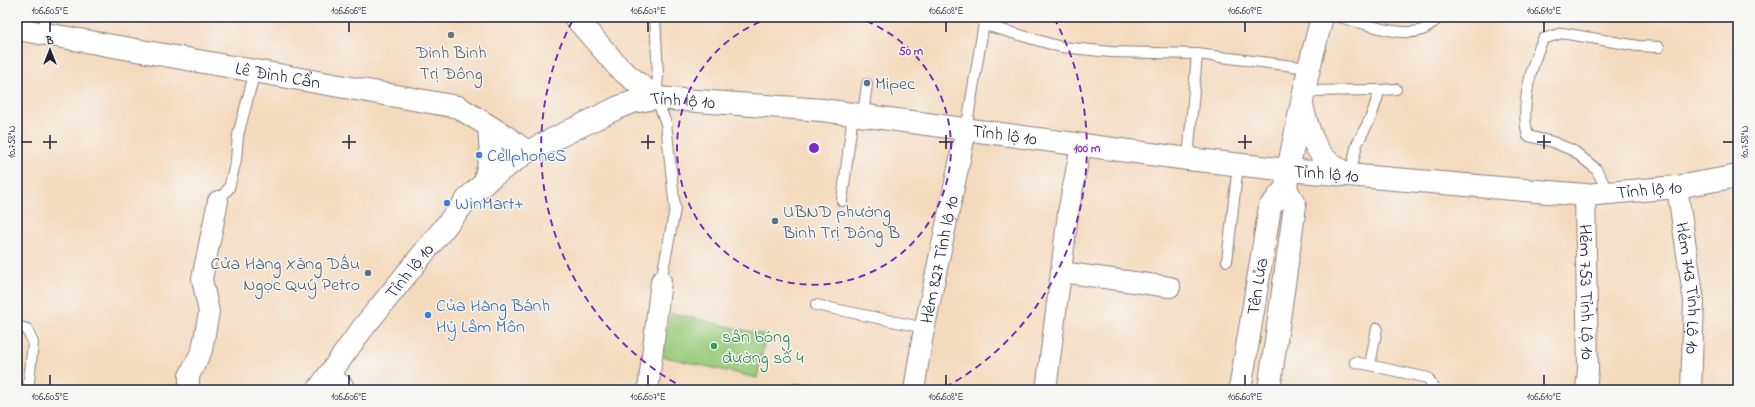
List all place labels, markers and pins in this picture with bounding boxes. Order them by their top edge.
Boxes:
marker: Đình Bình Trị Đông [446,30,456,40]
place label: Đình Bình Trị Đông [414,41,487,89]
place label: Mipec [875,72,915,98]
marker: Mipec [862,78,872,88]
centre of rings [807,141,821,155]
place label: CellphoneS [487,144,567,170]
marker: CellphoneS [474,150,484,160]
place label: WinMart+ [455,192,524,218]
marker: WinMart+ [442,198,452,208]
place label: UBND phường Bình Trị Đông B [782,200,900,248]
marker: UBND phường Bình Trị Đông B [770,216,780,226]
place label: Cửa Hàng Xăng Dầu Ngọc Quý Petro [210,252,360,300]
marker: Cửa Hàng Xăng Dầu Ngọc Quý Petro [363,268,373,278]
place label: Của Hàng Bánh Hỷ Lâm Môn [436,294,550,341]
marker: Của Hàng Bánh Hỷ Lâm Môn [423,310,433,320]
place label: sân bóng đường số 4 [722,325,804,373]
marker: sân bóng đường số 4 [709,341,719,351]

